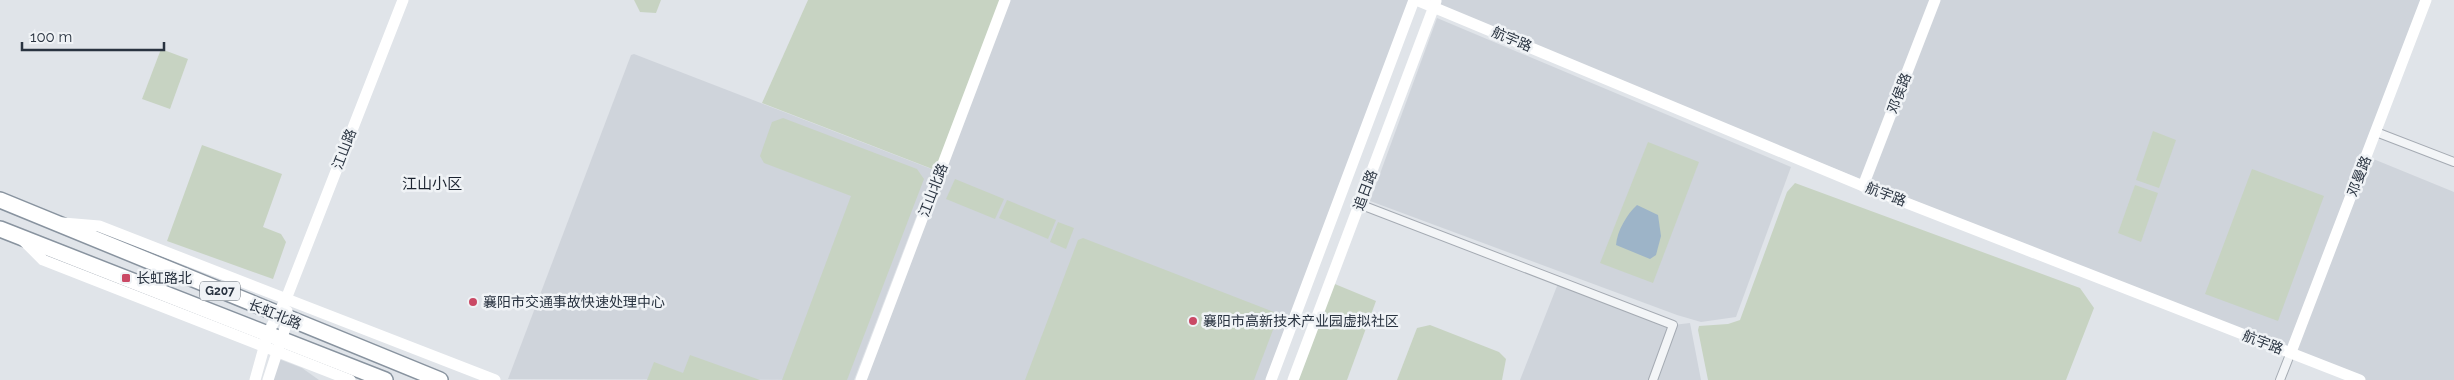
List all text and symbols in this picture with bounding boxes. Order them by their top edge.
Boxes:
scale bar [22,20,165,52]
street label: 航宇路 [1490,23,1534,55]
text: 100 m [30,28,72,46]
street label: 邓侯路 [1884,71,1914,115]
street label: 江山路 [329,127,359,171]
street label: 邓曼路 [2344,154,2374,198]
street label: 江山北路 [915,161,951,219]
street label: 追日路 [1350,168,1380,212]
district label: 江山小区 [402,175,462,193]
street label: 航宇路 [1864,179,1908,209]
place label: 长虹路北 [136,270,192,286]
marker: 长虹路北 [120,272,132,284]
road number: G207 [200,282,240,300]
place label: 襄阳市交通事故快速处理中心 [483,294,665,310]
street label: 长虹北路 [246,296,304,332]
marker: 襄阳市交通事故快速处理中心 [467,296,479,308]
place label: 襄阳市高新技术产业园虚拟社区 [1203,313,1399,329]
marker: 襄阳市高新技术产业园虚拟社区 [1187,315,1199,327]
street label: 航宇路 [2241,327,2285,357]

